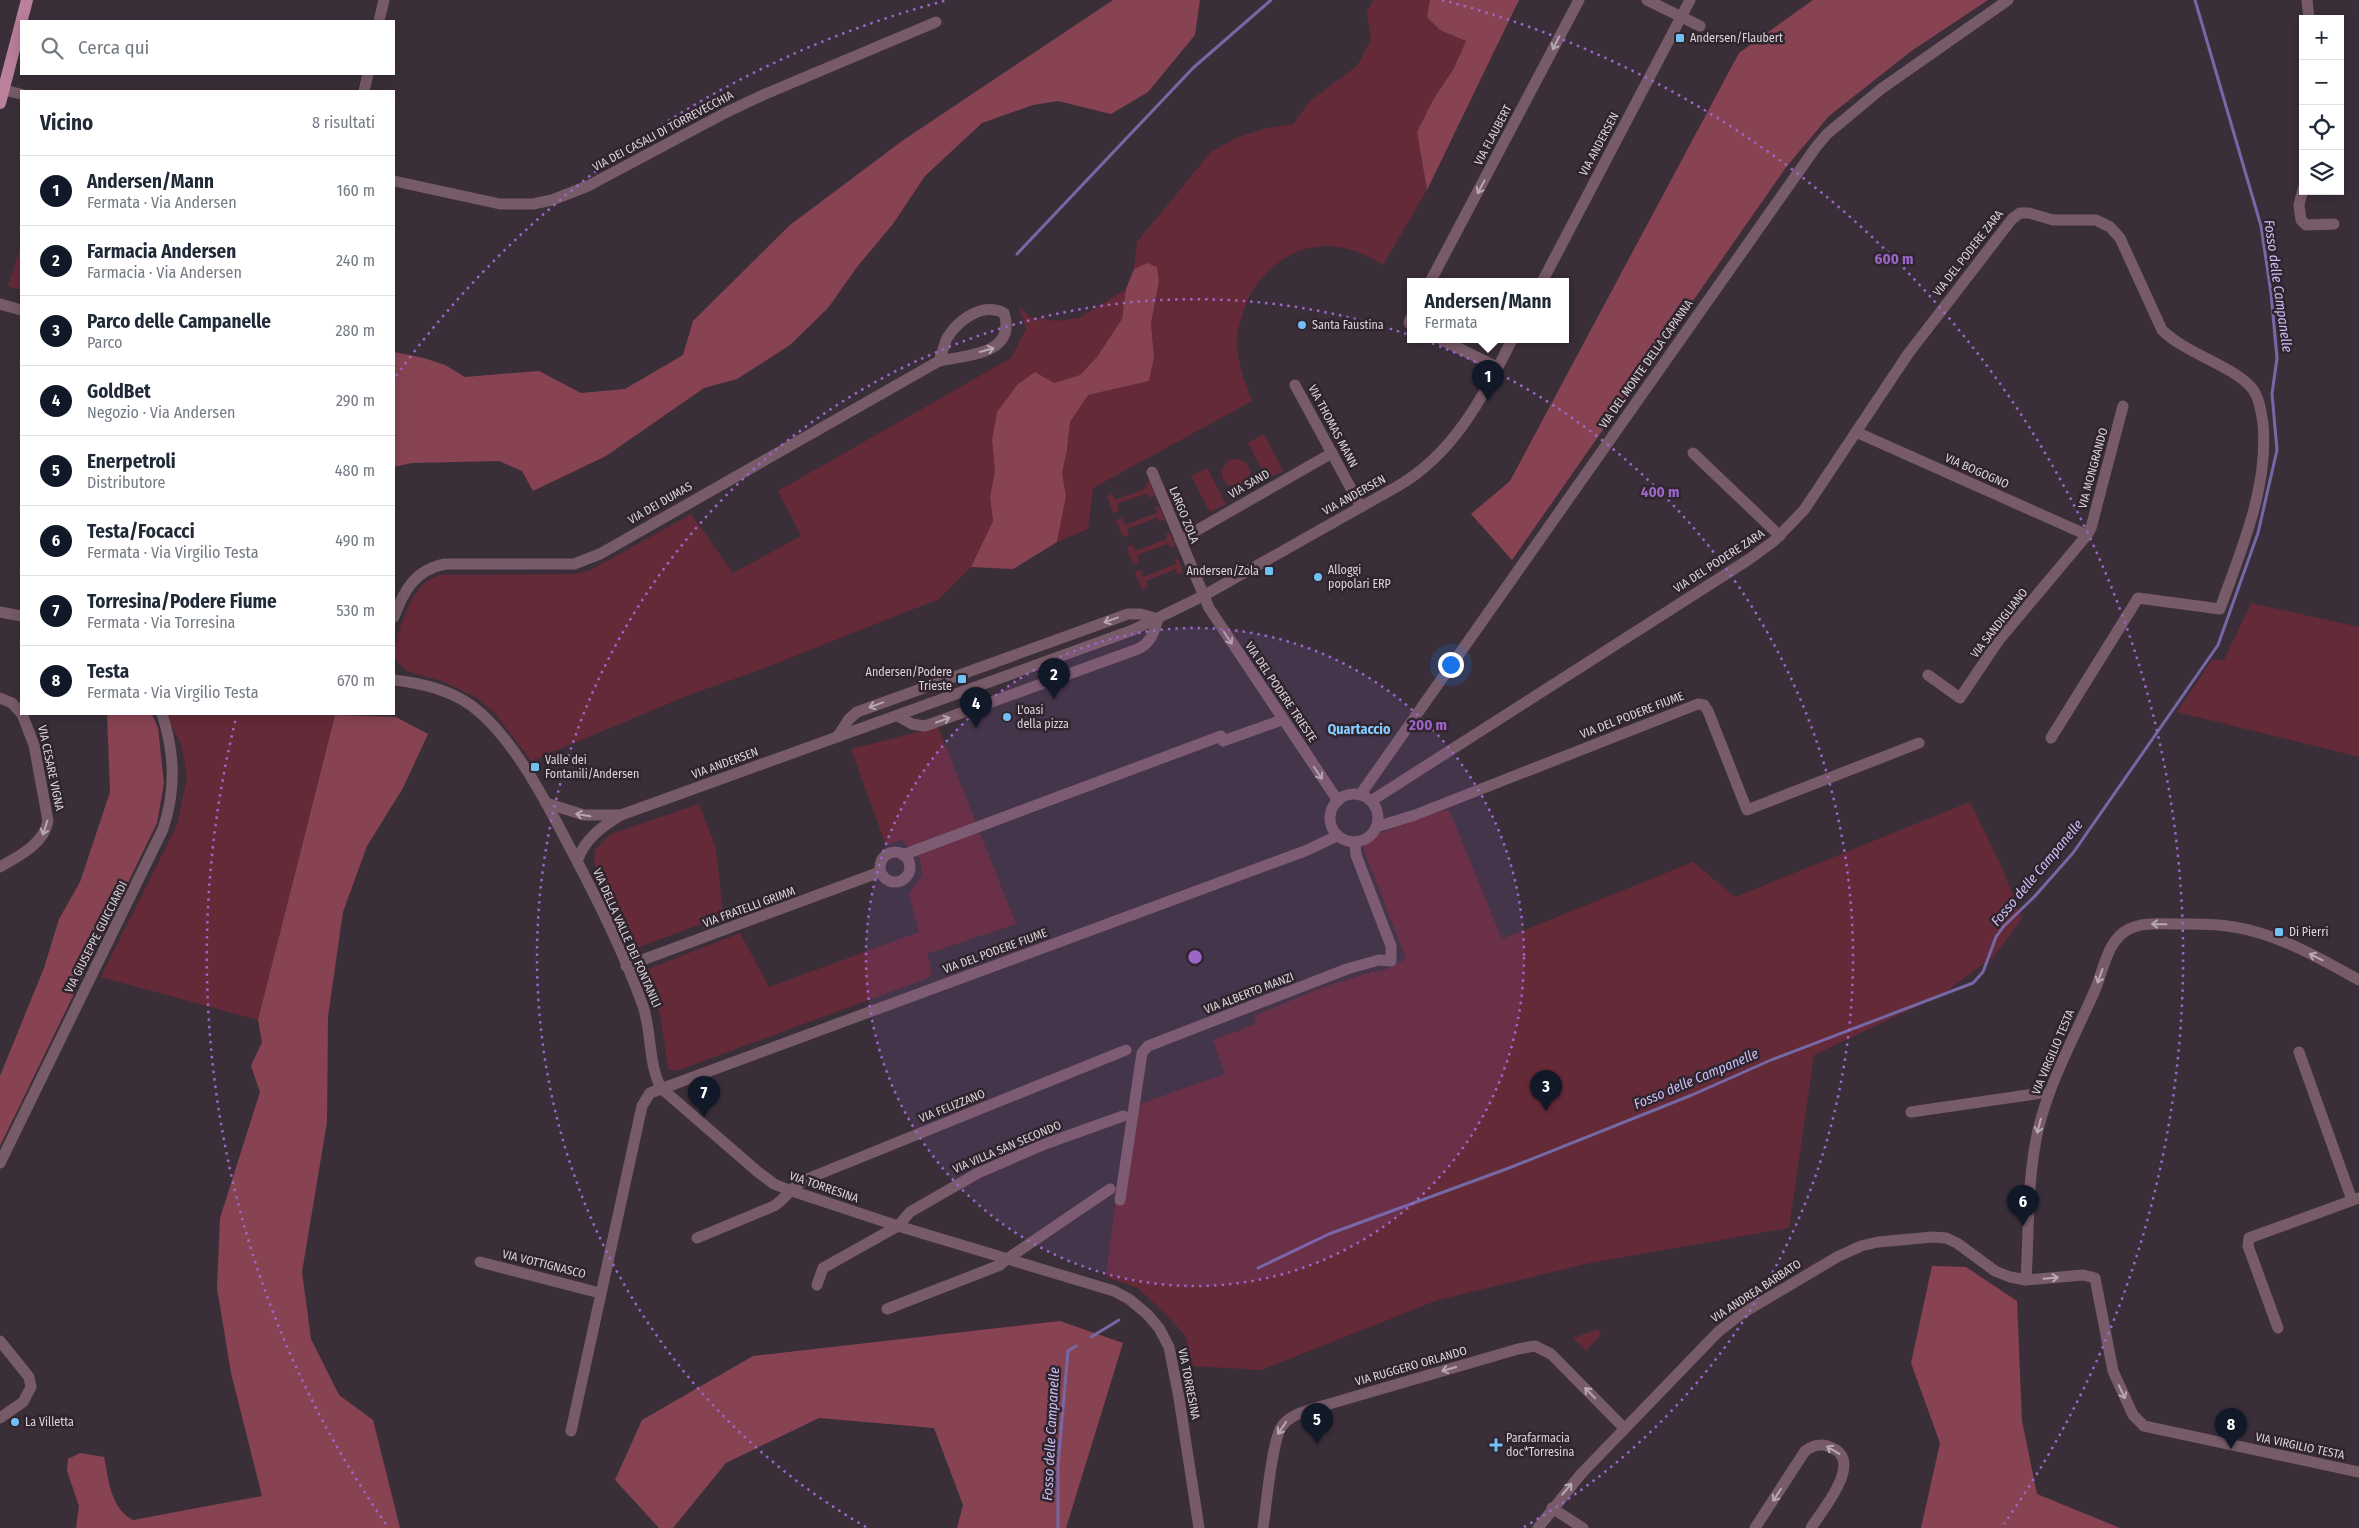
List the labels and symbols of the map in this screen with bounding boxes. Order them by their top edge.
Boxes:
place label: Andersen/Flaubert [1690,31,1783,45]
marker: Andersen/Flaubert [1674,32,1686,44]
one-way arrow [1551,35,1560,50]
street label: VIA DEI CASALI DI TORREVECCHIA [590,88,736,174]
street label: VIA FLAUBERT [1471,102,1515,168]
street label: VIA ANDERSEN [1576,110,1622,178]
one-way arrow [1476,180,1486,195]
street label: VIA DEL PODERE ZARA [1930,207,2006,299]
water label: Fosso delle Campanelle [2260,219,2296,354]
text: 600 m [1875,250,1913,268]
street label: VIA DEL MONTE DELLA CAPANNA [1596,296,1696,431]
place label: Santa Faustina [1312,318,1384,332]
marker: Santa Faustina [1296,319,1308,331]
one-way arrow [978,345,994,354]
pin: 1 [1472,360,1504,401]
street label: VIA THOMAS MANN [1305,382,1361,470]
street label: VIA MONGRANDO [2075,426,2111,510]
street label: VIA BOGOGNO [1943,451,2011,491]
street label: VIA SAND [1226,467,1272,501]
street label: VIA ANDERSEN [1320,472,1388,518]
street label: VIA DEI DUMAS [625,479,695,527]
text: 400 m [1641,483,1679,501]
street label: LARGO ZOLA [1166,485,1202,546]
street label: VIA DEL PODERE ZARA [1671,526,1768,596]
place label: Alloggi popolari ERP [1328,563,1391,591]
place label: Andersen/Zola [1187,564,1259,578]
marker: Andersen/Zola [1263,565,1275,577]
marker: Alloggi popolari ERP [1312,571,1324,583]
street label: VIA SANDIGLIANO [1967,585,2031,661]
one-way arrow [1104,615,1119,625]
one-way arrow [1223,630,1233,644]
street label: VIA DEL PODERE TRIESTE [1242,639,1320,745]
your location [1438,652,1464,678]
pin: 2 [1038,658,1070,699]
place label: Andersen/Podere Trieste [866,665,952,693]
marker: Andersen/Podere Trieste [956,673,968,685]
pin: 4 [960,687,992,728]
street label: VIA DEL PODERE FIUME [1578,689,1686,741]
one-way arrow [869,701,884,710]
place label: L'oasi della pizza [1017,703,1069,731]
marker: L'oasi della pizza [1001,711,1013,723]
one-way arrow [934,715,950,724]
text: 200 m [1408,716,1447,734]
district label: Quartaccio [1328,721,1391,738]
street label: VIA CESARE VIGNA [35,724,67,813]
street label: VIA ANDERSEN [690,744,760,782]
place label: Valle dei Fontanili/Andersen [545,753,639,781]
marker: Valle dei Fontanili/Andersen [529,761,541,773]
one-way arrow [1313,766,1324,780]
one-way arrow [575,809,591,819]
water label: Fosso delle Campanelle [1988,816,2087,930]
one-way arrow [40,820,49,835]
street label: VIA DELLA VALLE DEI FONTANILI [590,866,664,1010]
street label: VIA GIUSEPPE GUICCIARDI [62,879,130,995]
street label: VIA FRATELLI GRIMM [701,884,797,930]
one-way arrow [2151,919,2168,929]
street label: VIA DEL PODERE FIUME [941,925,1049,976]
place label: Di Pierri [2289,925,2328,939]
marker: Di Pierri [2273,926,2285,938]
centre of rings [1186,948,1204,966]
one-way arrow [2309,952,2324,961]
one-way arrow [2095,967,2104,983]
street label: VIA ALBERTO MANZI [1202,969,1296,1017]
street label: VIA VIRGILIO TESTA [2029,1007,2077,1097]
water label: Fosso delle Campanelle [1631,1045,1761,1113]
pin: 3 [1530,1070,1562,1111]
pin: 7 [688,1076,720,1117]
street label: VIA FELIZZANO [917,1086,987,1126]
street label: VIA VILLA SAN SECONDO [951,1118,1063,1176]
one-way arrow [2034,1118,2043,1134]
street label: VIA TORRESINA [788,1169,861,1206]
pin: 6 [2007,1185,2039,1226]
street label: VIA VOTTIGNASCO [501,1247,587,1281]
street label: VIA ANDREA BARBATO [1708,1257,1804,1325]
one-way arrow [2043,1273,2059,1283]
street label: VIA RUGGERO ORLANDO [1354,1343,1468,1389]
street label: VIA TORRESINA [1175,1347,1203,1422]
one-way arrow [1442,1365,1458,1375]
water label: Fosso delle Campanelle [1039,1366,1063,1501]
one-way arrow [2118,1384,2127,1399]
one-way arrow [1584,1387,1596,1399]
pin: 5 [1301,1403,1333,1444]
pin: 8 [2215,1408,2247,1449]
place label: La Villetta [25,1415,74,1429]
marker: La Villetta [9,1416,21,1428]
one-way arrow [1276,1421,1287,1435]
street label: VIA VIRGILIO TESTA [2254,1430,2347,1462]
place label: Parafarmacia doc*Torresina [1506,1431,1574,1459]
marker: Parafarmacia doc*Torresina [1490,1439,1502,1451]
one-way arrow [1827,1444,1841,1454]
one-way arrow [1562,1483,1573,1496]
one-way arrow [1771,1488,1782,1502]

